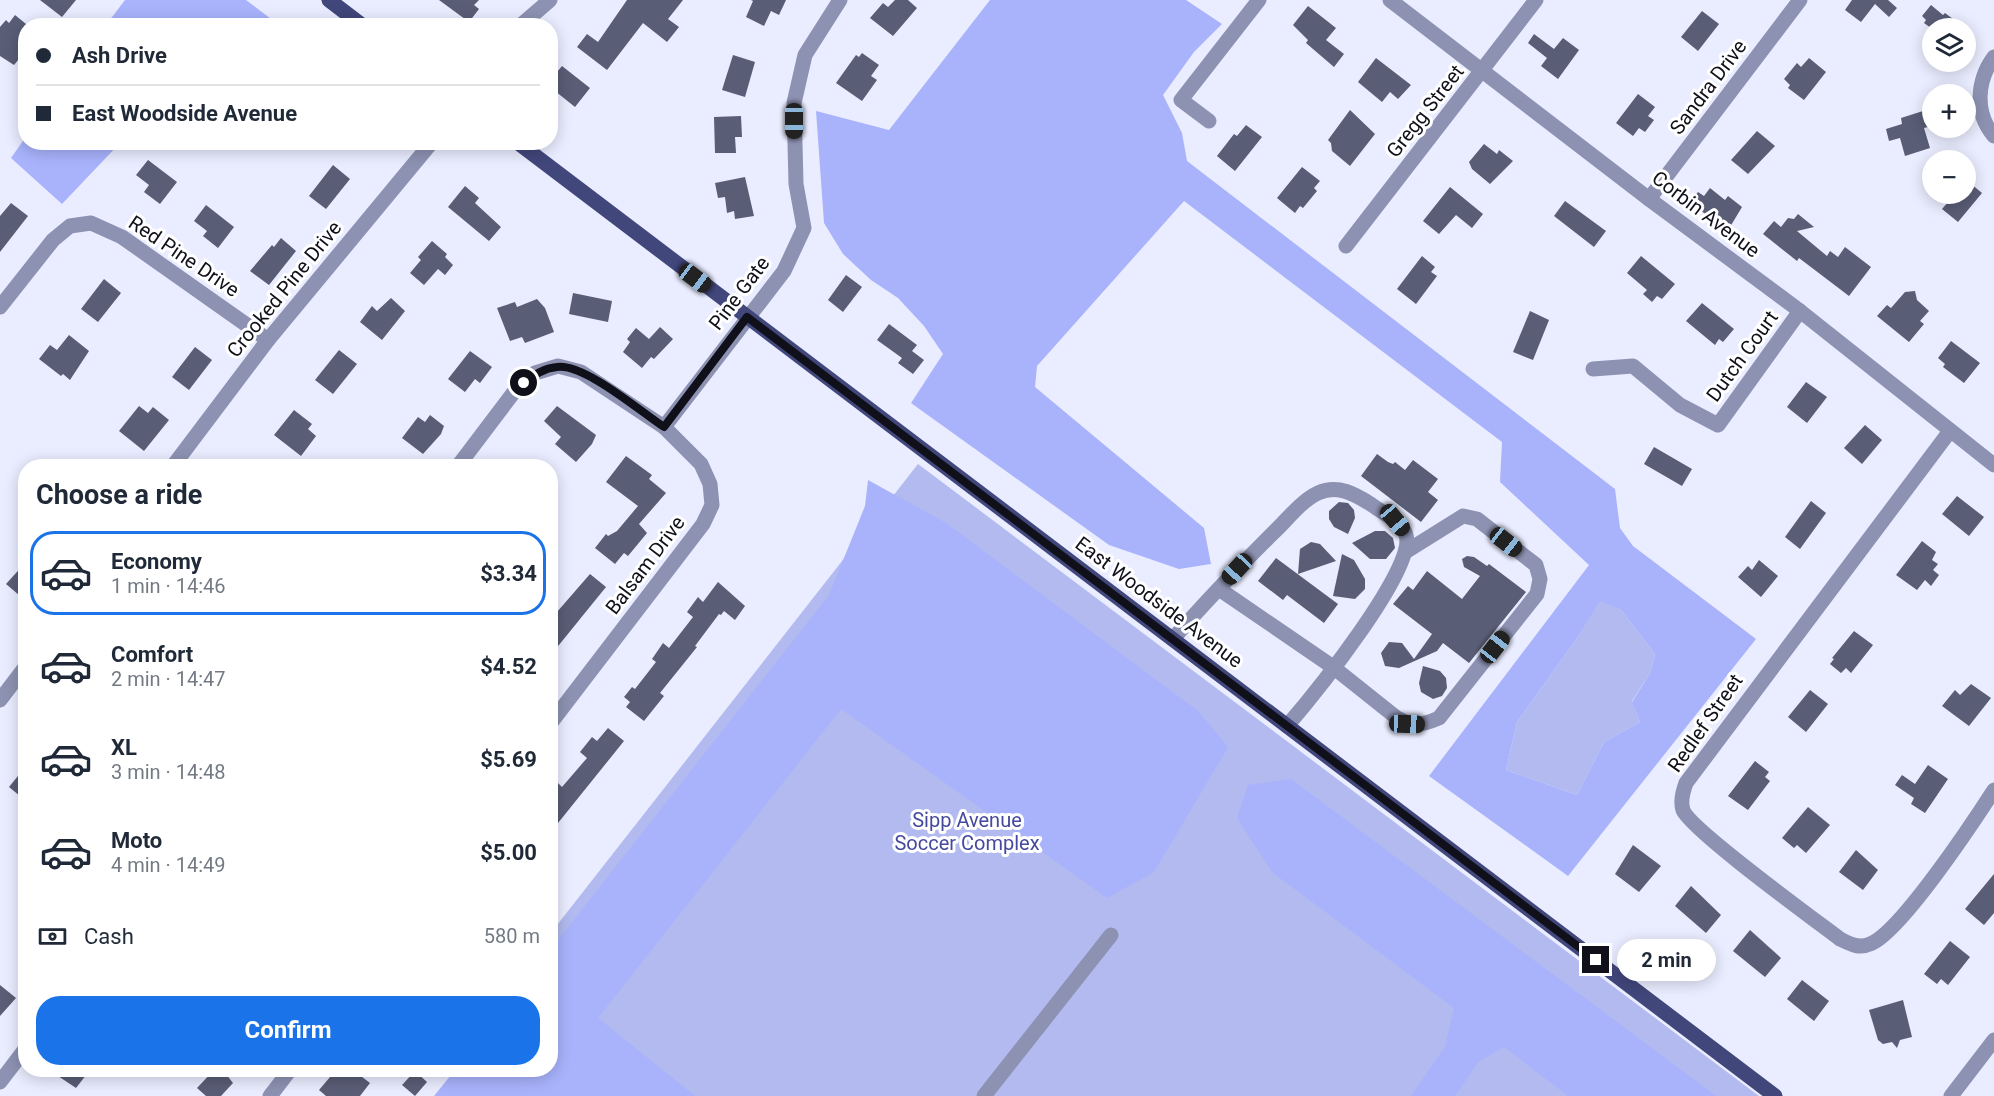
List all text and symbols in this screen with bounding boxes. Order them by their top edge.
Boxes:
map controls [1922,18,1976,204]
button: layers [1922,18,1976,72]
street label: Sandra Drive [1665,35,1751,139]
text: Ash Drive [72,43,167,68]
street label: Gregg Street [1381,60,1469,162]
button: + [1922,84,1976,138]
text: East Woodside Avenue [72,101,297,126]
car [785,103,803,139]
button: − [1922,150,1976,204]
street label: Corbin Avenue [1647,166,1765,262]
street label: Red Pine Drive [124,210,244,302]
street label: Crooked Pine Drive [222,216,346,362]
street label: Pine Gate [704,252,774,334]
car [675,260,715,296]
street label: Dutch Court [1701,306,1783,406]
route start [510,369,537,396]
text: Choose a ride [36,479,202,511]
car [1377,500,1413,540]
street label: Balsam Drive [600,511,690,619]
car [1486,524,1526,560]
street label: East Woodside Avenue [1071,531,1247,673]
icon: car [39,546,93,600]
text: Economy [111,549,202,574]
car [1218,550,1256,588]
text: $3.34 [480,561,537,586]
text: 1 min · 14:46 [111,574,226,598]
car [1477,627,1513,667]
icon: car [39,639,93,693]
text: Comfort [111,642,193,667]
text: $4.52 [480,654,537,679]
text: 2 min · 14:47 [111,667,226,691]
street label: Redlef Street [1662,669,1748,777]
car [1389,714,1425,734]
icon: car [39,732,93,786]
text: XL [111,735,137,760]
text: $5.69 [480,747,537,772]
text: 3 min · 14:48 [111,760,226,784]
park label: Sipp Avenue Soccer Complex [894,808,1040,855]
icon: car [39,825,93,879]
text: Moto [111,828,162,853]
text: $5.00 [480,840,537,865]
text: 4 min · 14:49 [111,853,226,877]
icon: cash [36,920,69,953]
text: Cash [84,924,134,949]
text: 580 m [484,924,540,948]
callout: 2 min [1617,939,1716,981]
route end [1582,946,1609,973]
text: 2 min [1641,948,1692,972]
button: Confirm [36,996,540,1065]

